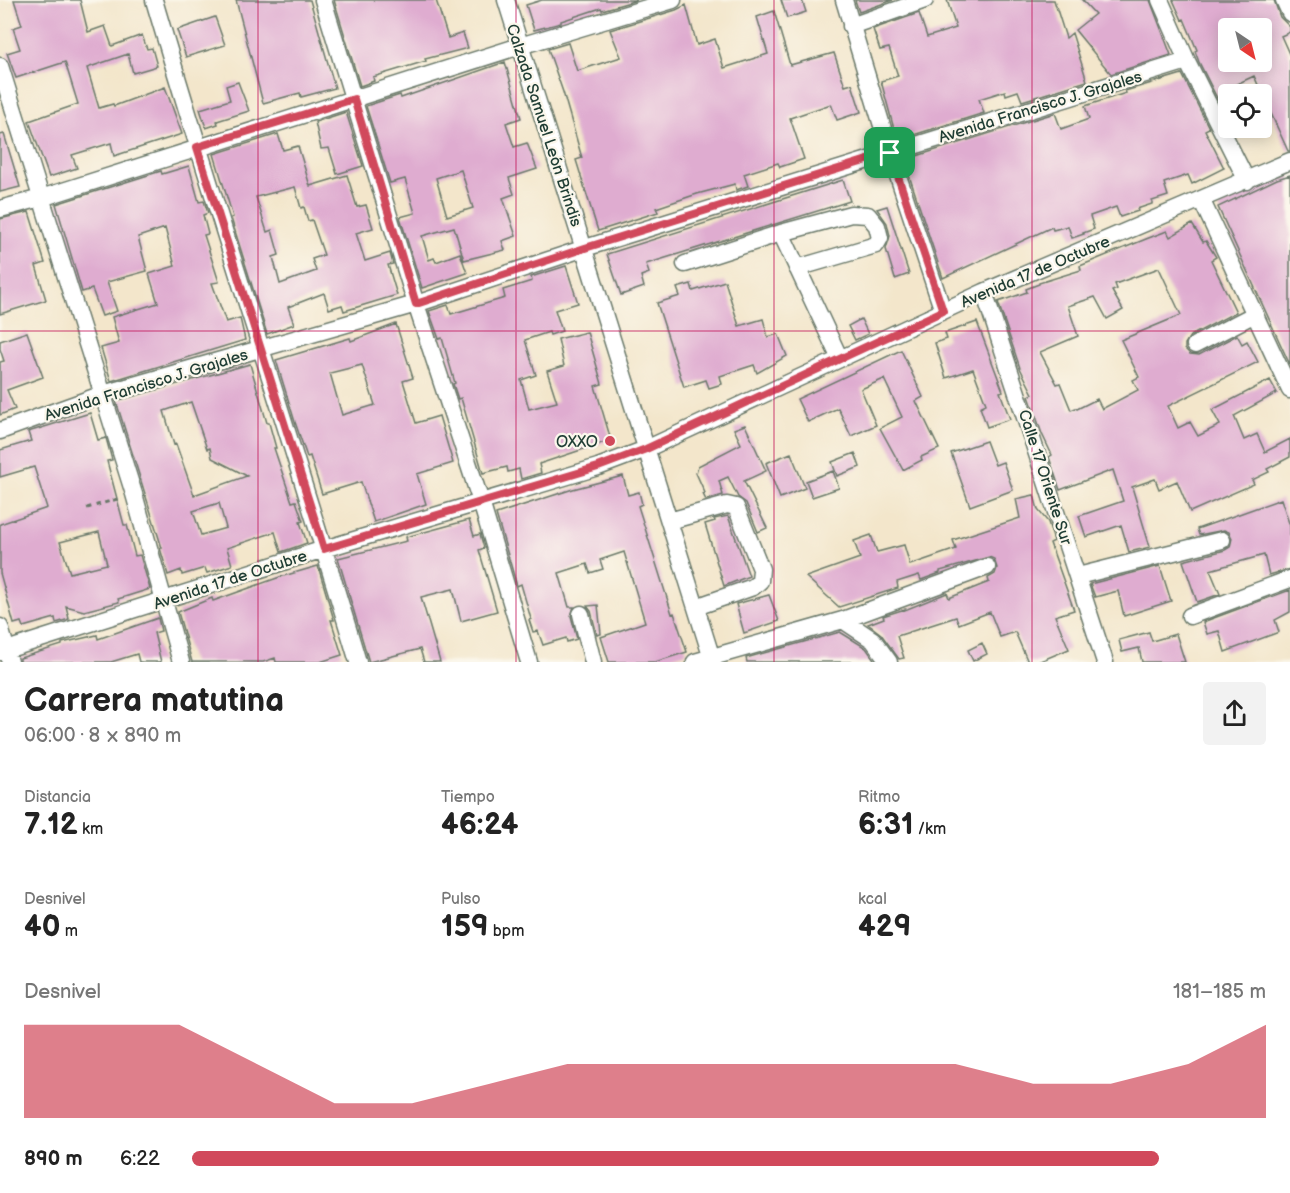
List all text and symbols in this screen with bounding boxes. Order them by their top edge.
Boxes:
north arrow [1218,18,1272,72]
map controls [1218,18,1272,138]
street label: Calzada Samuel León Brindis [502,22,585,229]
street label: Avenida Francisco J. Grajales [937,67,1144,147]
button: locate [1218,84,1272,138]
pin [864,127,915,178]
icon: arrive [873,136,906,169]
street label: Avenida 17 de Octubre [958,232,1114,312]
street label: Avenida Francisco J. Grajales [43,345,250,425]
street label: Calle 17 Oriente Sur [1014,407,1075,548]
place label: OXXO [556,433,598,452]
marker: OXXO [603,434,617,448]
street label: Avenida 17 de Octubre [151,546,310,614]
text: Carrera matutina [24,681,284,721]
button: share [1203,682,1266,745]
text: 06:00 · 8 × 890 m [24,724,181,748]
text: Distancia [24,788,91,807]
text: Tiempo [441,788,495,807]
text: Ritmo [858,788,900,807]
text: 7.12 [24,807,78,843]
text: 46:24 [441,807,519,843]
text: 6:31 [858,807,914,843]
text: km [78,820,103,839]
text: /km [914,820,946,839]
text: Desnivel [24,890,86,909]
text: Pulso [441,890,481,909]
text: kcal [858,890,887,909]
text: 40 [24,909,60,945]
text: 159 [441,909,489,945]
text: 429 [858,909,911,945]
text: m [60,922,78,941]
text: bpm [489,922,524,941]
text: Desnivel [24,980,101,1004]
text: 181–185 m [1173,980,1266,1004]
text: 890 m [24,1147,83,1171]
text: 6:22 [120,1147,160,1171]

